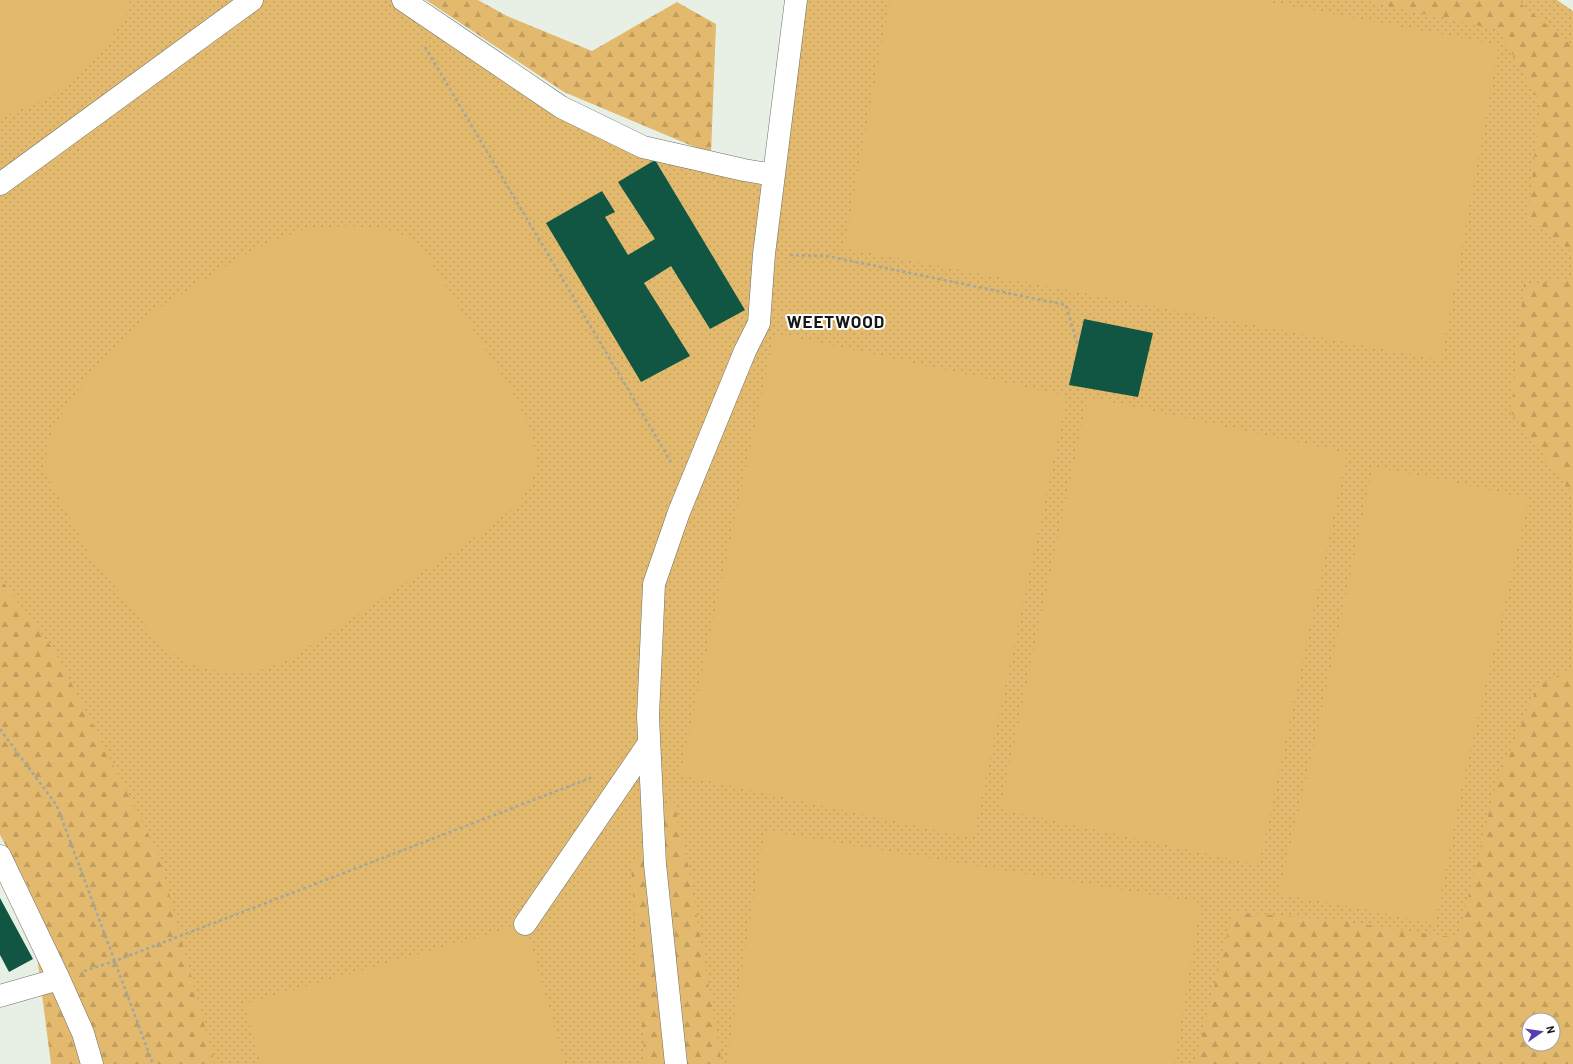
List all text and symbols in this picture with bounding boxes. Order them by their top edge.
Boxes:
district label: WEETWOOD [787,311,885,331]
north arrow [1521,1012,1561,1052]
text: N [1544,1025,1558,1035]

